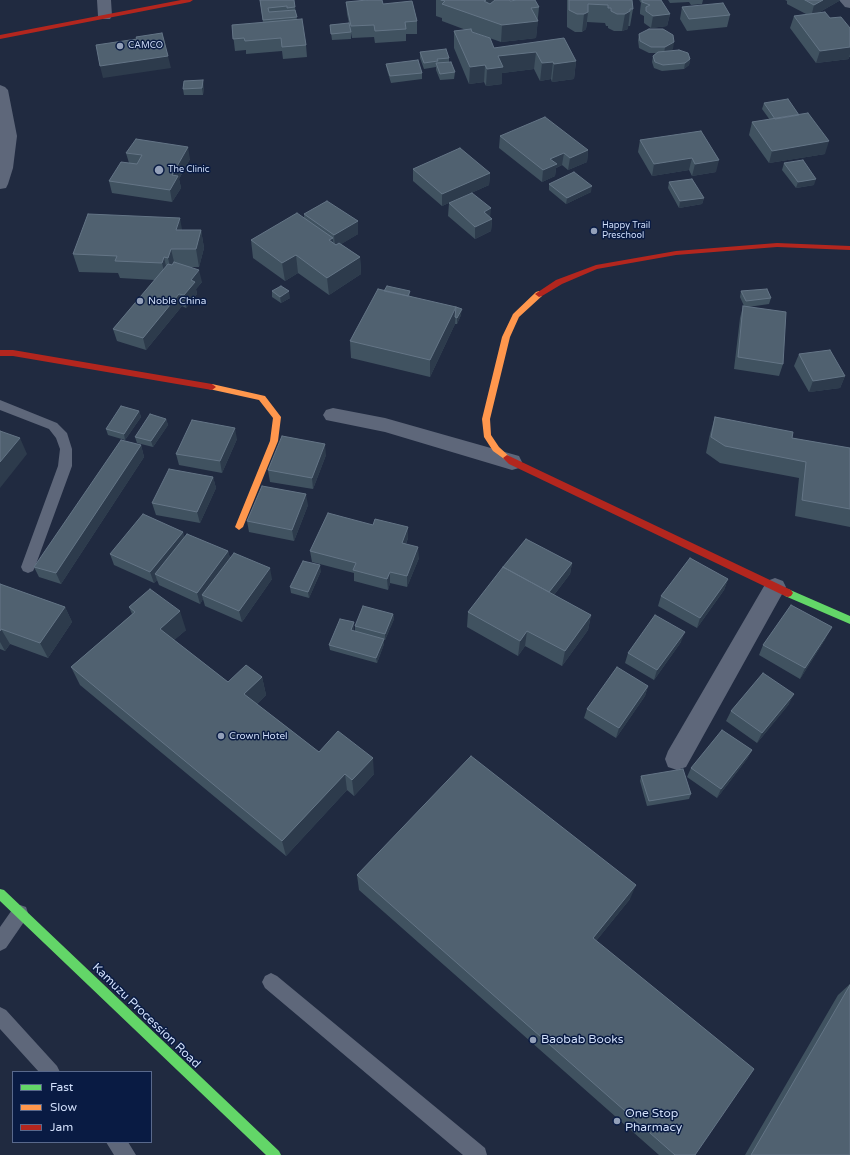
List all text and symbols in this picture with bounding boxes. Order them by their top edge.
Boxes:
marker: CAMCO [115,41,125,51]
place label: CAMCO [128,41,163,51]
marker: The Clinic [153,164,165,176]
place label: The Clinic [168,165,210,175]
place label: Happy Trail Preschool [602,221,650,242]
marker: Happy Trail Preschool [589,226,599,236]
place label: Noble China [148,295,206,307]
marker: Noble China [135,296,145,306]
place label: Crown Hotel [229,730,288,742]
marker: Crown Hotel [216,731,226,741]
street label: Kamuzu Procession Road [89,961,203,1071]
place label: Baobab Books [541,1033,623,1047]
marker: Baobab Books [528,1035,538,1045]
legend [12,1071,152,1143]
text: Fast [50,1080,73,1094]
text: Slow [50,1100,77,1114]
place label: One Stop Pharmacy [625,1107,682,1135]
marker: One Stop Pharmacy [612,1116,622,1126]
text: Jam [50,1120,73,1134]

